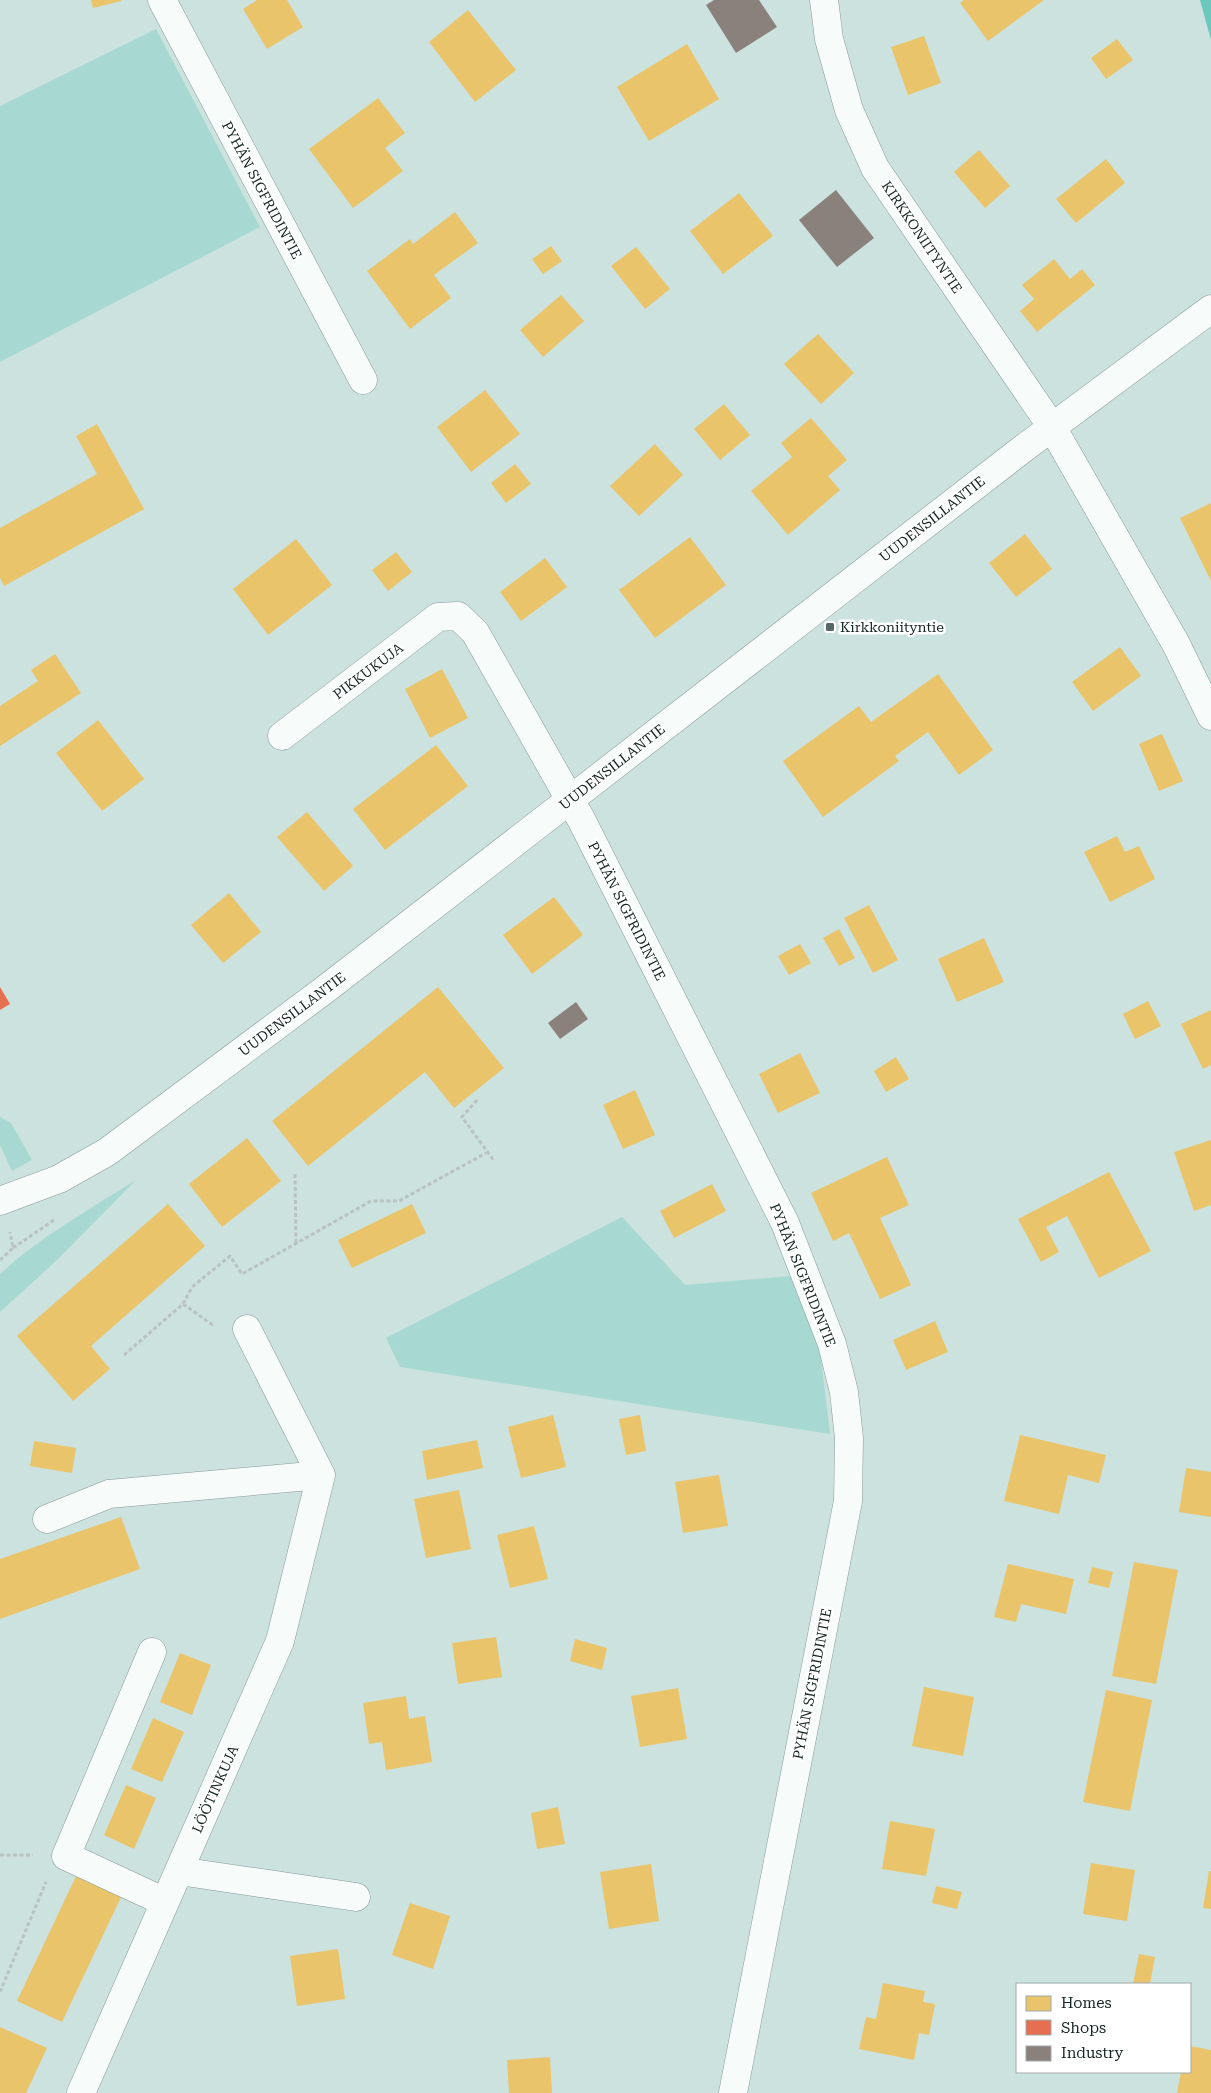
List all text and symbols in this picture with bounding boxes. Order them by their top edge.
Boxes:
street label: PYHÄN SIGFRIDINTIE [219,118,305,262]
street label: KIRKKONIITYNTIE [879,178,965,296]
street label: UUDENSILLANTIE [876,473,988,565]
place label: Kirkkoniityntie [840,619,944,635]
marker: Kirkkoniityntie [824,621,836,633]
street label: PIKKUKUJA [330,639,406,702]
street label: UUDENSILLANTIE [556,721,668,813]
street label: PYHÄN SIGFRIDINTIE [585,839,669,983]
street label: UUDENSILLANTIE [235,969,349,1059]
street label: PYHÄN SIGFRIDINTIE [767,1201,839,1349]
street label: PYHÄN SIGFRIDINTIE [789,1607,835,1761]
street label: LÖÖTINKUJA [189,1743,242,1835]
legend [1016,1983,1191,2073]
text: Homes [1061,1994,1112,2012]
text: Shops [1061,2019,1106,2037]
text: Industry [1061,2044,1123,2062]

